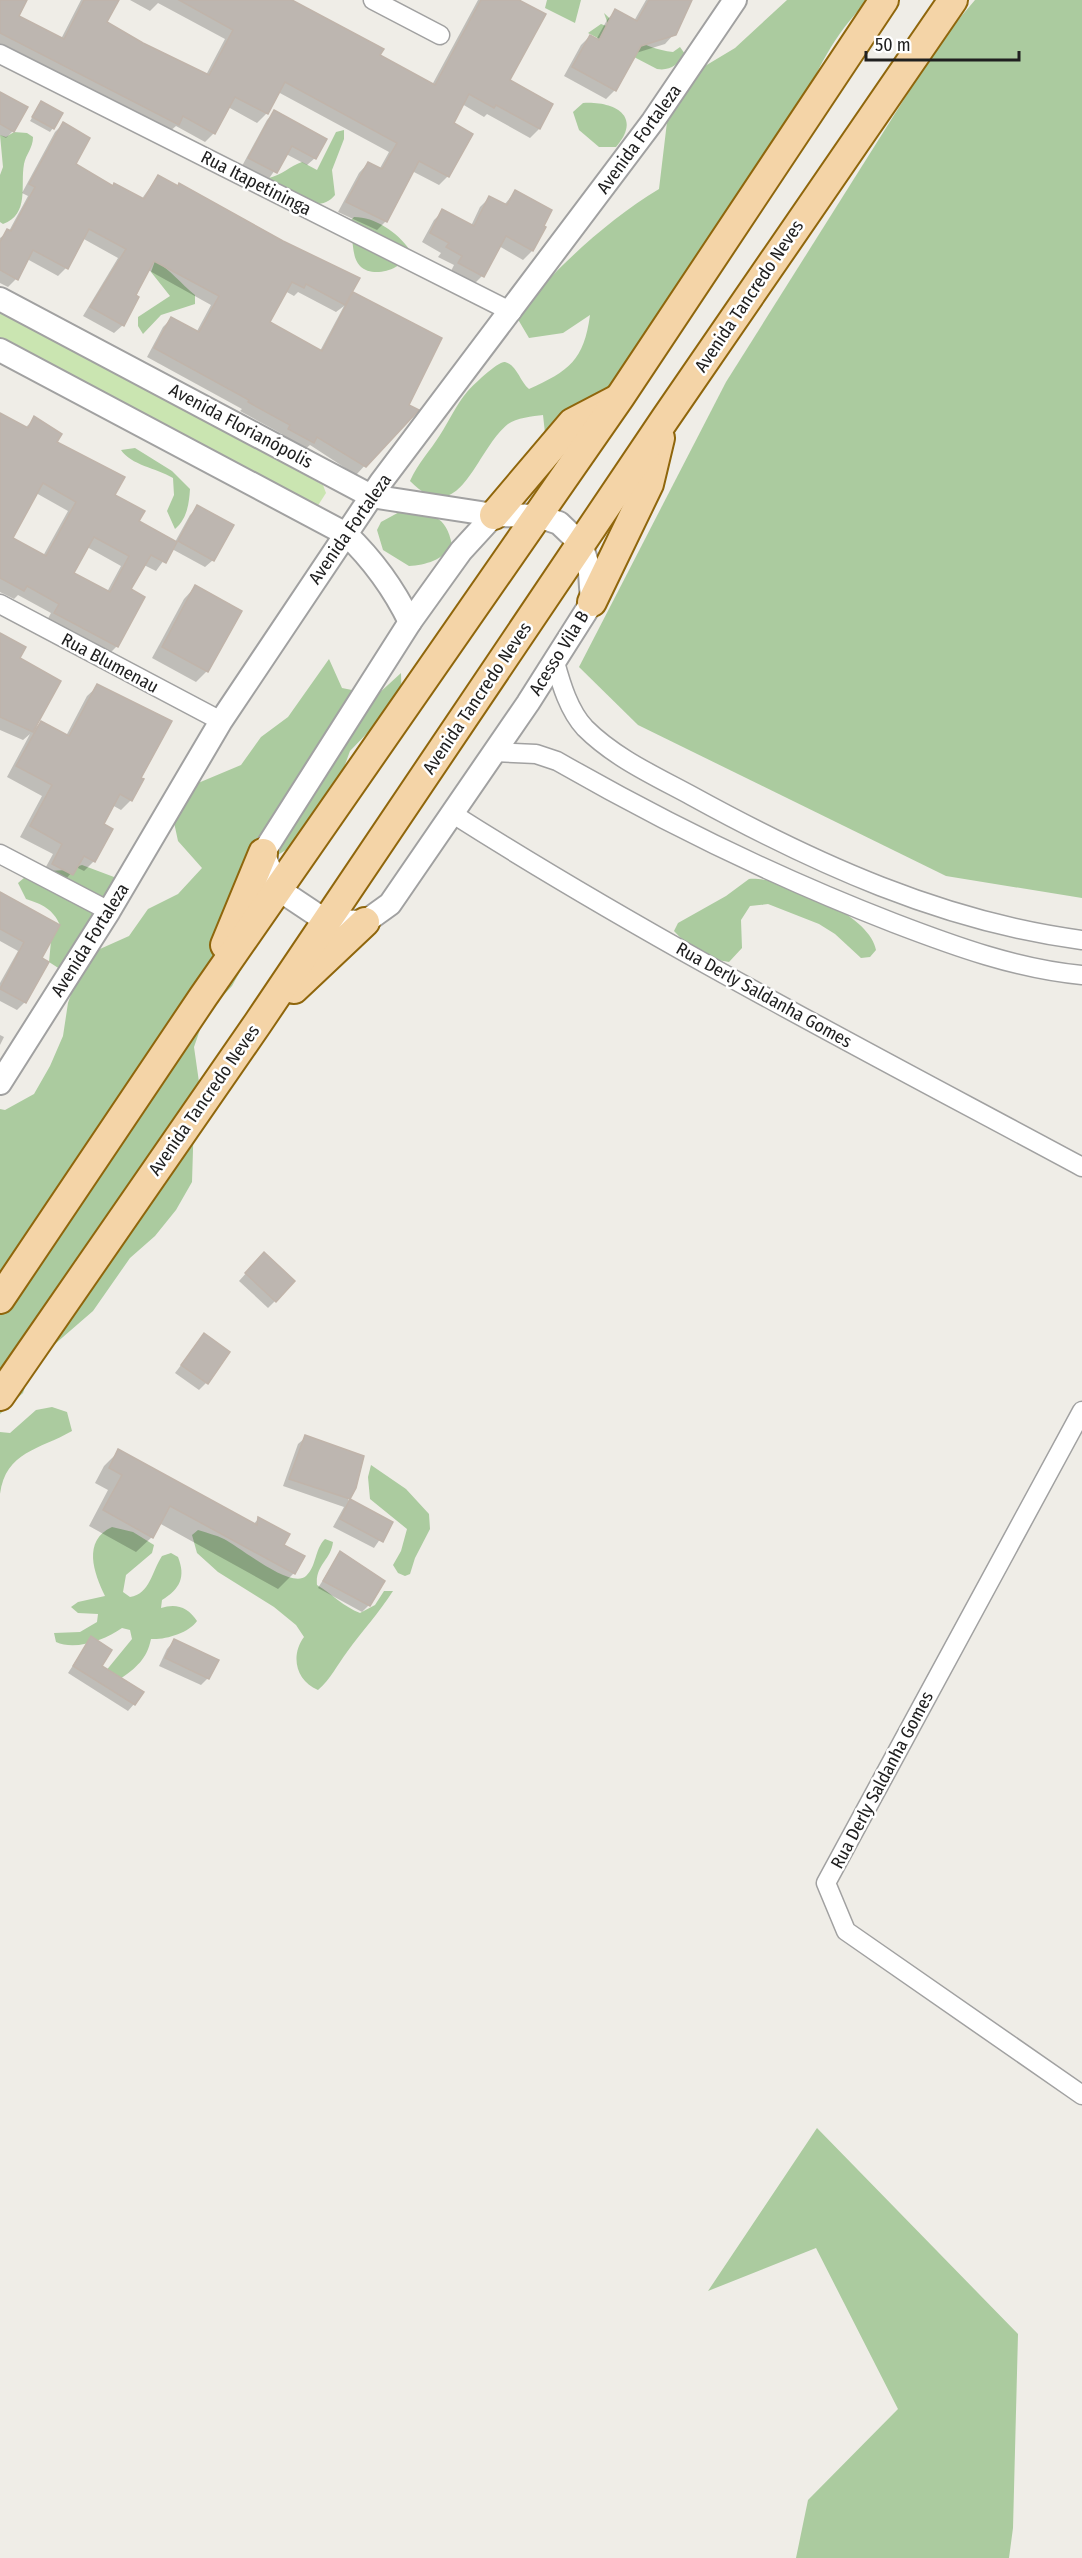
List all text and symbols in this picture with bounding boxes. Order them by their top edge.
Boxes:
scale bar [866,24,1019,62]
text: 50 m [875,34,911,56]
street label: Avenida Fortaleza [592,80,686,198]
street label: Rua Itapetininga [197,146,315,220]
street label: Avenida Tancredo Neves [690,216,808,376]
street label: Avenida Florianópolis [165,379,317,473]
street label: Avenida Fortaleza [304,469,396,588]
street label: Acesso Vila B [524,606,594,699]
street label: Avenida Tancredo Neves [418,618,536,778]
street label: Rua Blumenau [58,628,162,698]
street label: Avenida Fortaleza [46,879,134,1001]
street label: Rua Derly Saldanha Gomes [672,937,856,1053]
street label: Avenida Tancredo Neves [144,1020,264,1180]
street label: Rua Derly Saldanha Gomes [826,1687,938,1872]

